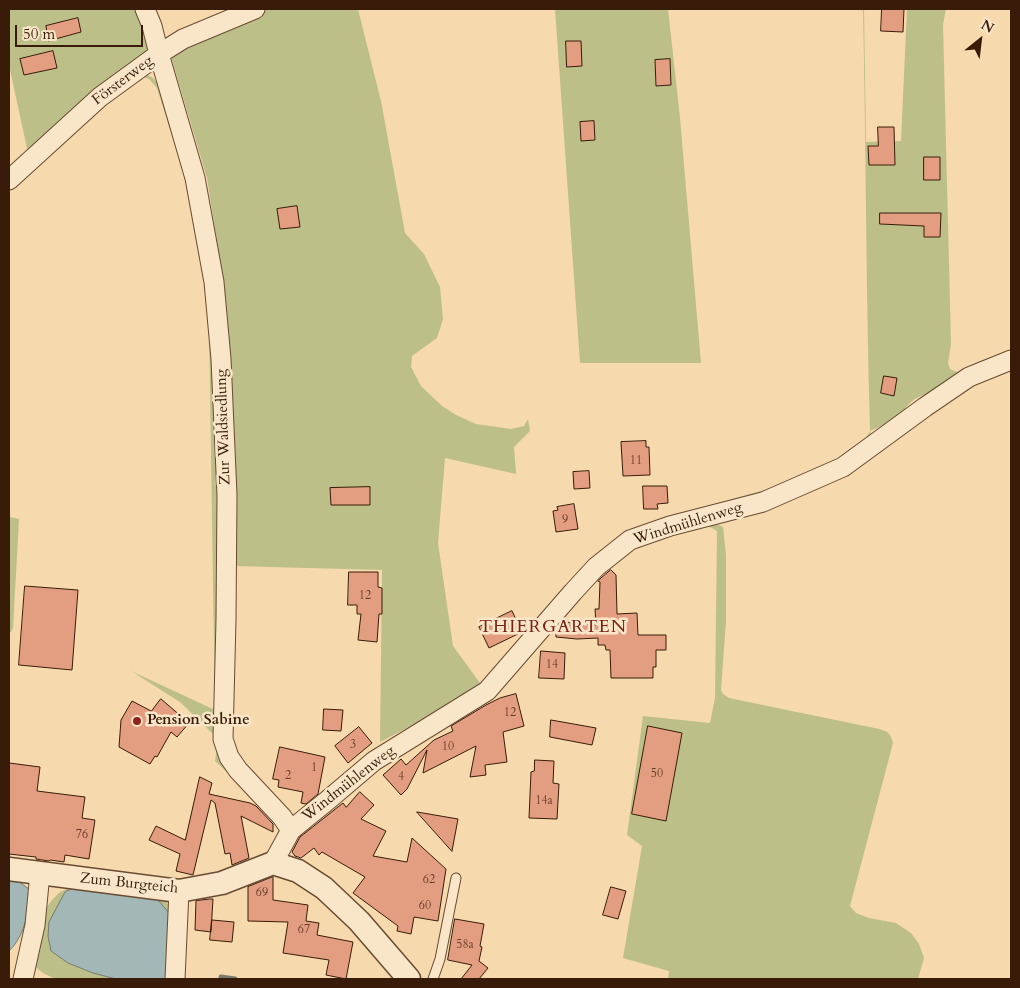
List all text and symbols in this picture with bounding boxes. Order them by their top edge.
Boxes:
scale bar [18,15,145,47]
north arrow [955,15,1005,65]
text: N [978,15,997,38]
text: 50 m [23,24,55,44]
street label: Försterweg [89,52,157,110]
street label: Zur Waldsiedlung [213,369,235,485]
house number: 11 [630,454,642,468]
street label: Windmühlenweg [631,499,745,549]
house number: 9 [562,513,568,527]
house number: 12 [359,589,371,603]
district label: THIERGARTEN [478,617,628,639]
house number: 14 [546,658,558,672]
house number: 12 [504,706,516,720]
place label: Pension Sabine [147,712,250,730]
marker: Pension Sabine [131,715,143,727]
house number: 3 [350,738,356,752]
house number: 10 [442,740,454,754]
street label: Windmühlenweg [299,742,399,826]
house number: 1 [311,761,317,775]
house number: 50 [651,767,663,781]
house number: 2 [285,769,291,783]
house number: 4 [398,770,404,784]
house number: 14a [535,794,553,808]
house number: 76 [76,828,88,842]
street label: Zum Burgteich [79,870,179,898]
house number: 62 [423,873,435,887]
house number: 69 [256,886,268,900]
house number: 60 [419,899,431,913]
house number: 67 [298,923,310,937]
house number: 58a [456,938,474,952]

